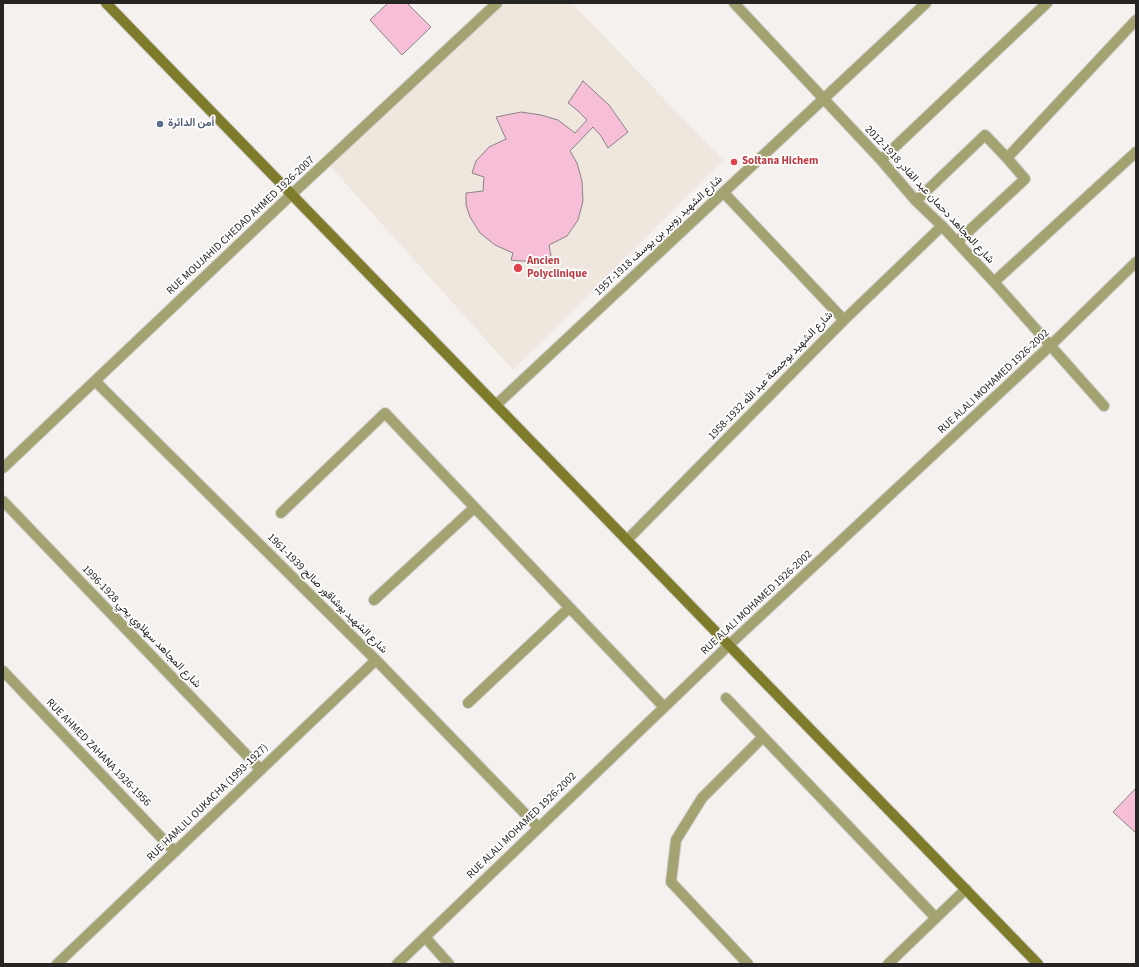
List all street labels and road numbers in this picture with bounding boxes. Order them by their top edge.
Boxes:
street label: شارع المجاهد دحمان عبد القادر 1918-2012 [861,123,997,267]
street label: RUE MOUJAHID CHEDAD AHMED 1926-2007 [164,154,318,298]
street label: شارع الشهيد زوبير بن يوسف 1918-1957 [592,173,726,299]
street label: شارع الشهيد بوجمعة عبد الله 1932-1958 [706,309,836,443]
street label: RUE ALALI MOHAMED 1926-2002 [936,327,1052,437]
street label: شارع الشهيد بوشاقور صالح 1939-1961 [264,531,390,657]
street label: RUE ALALI MOHAMED 1926-2002 [699,548,815,658]
street label: شارع المجاهد سهلاوي يحي 1928-1996 [79,563,203,691]
street label: RUE AHMED ZAHANA 1926-1956 [43,696,153,810]
street label: RUE HAMLILI OUKACHA (1993-1927) [145,742,271,864]
street label: RUE ALALI MOHAMED 1926-2002 [464,770,580,882]

